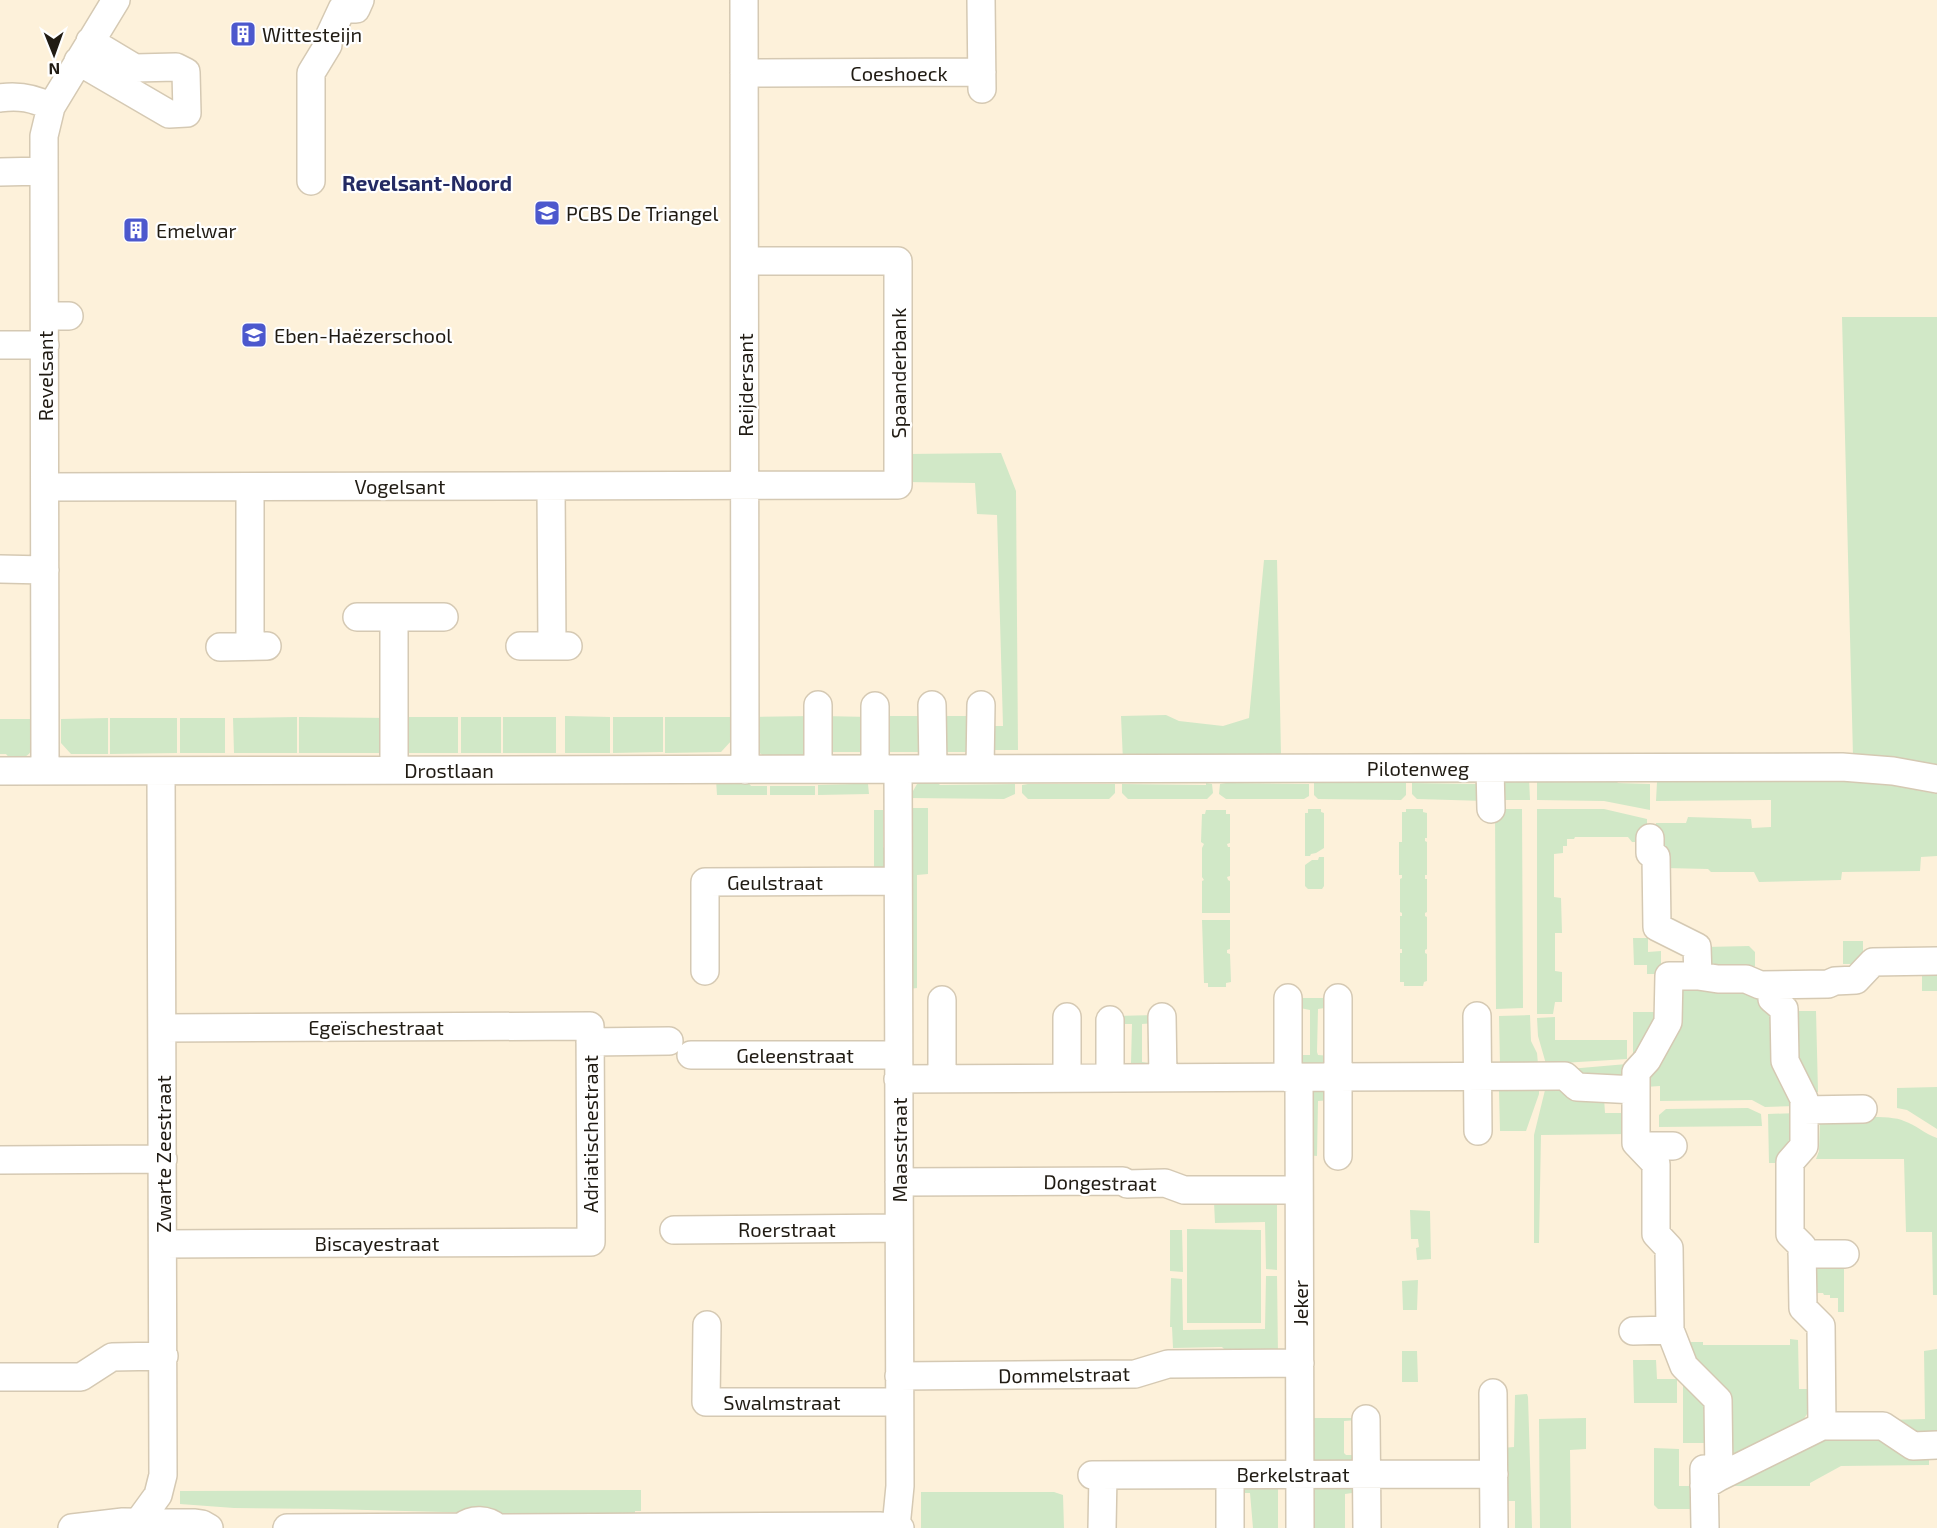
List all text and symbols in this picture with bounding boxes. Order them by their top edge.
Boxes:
building icon: Wittesteijn [228,19,258,49]
place label: Wittesteijn [262,22,362,46]
north arrow [24,24,84,84]
text: N [48,60,60,79]
street label: Coeshoeck [850,61,948,85]
district label: Revelsant-Noord [342,170,512,195]
school or university icon: PCBS De Triangel [532,198,562,228]
place label: PCBS De Triangel [566,201,718,225]
building icon: Emelwar [121,215,151,245]
place label: Emelwar [156,218,237,242]
street label: Spaanderbank [886,308,910,438]
school or university icon: Eben-Haëzerschool [239,320,269,350]
place label: Eben-Haëzerschool [274,323,452,347]
street label: Revelsant [33,330,57,421]
street label: Reijdersant [733,333,757,437]
street label: Vogelsant [355,474,446,498]
street label: Pilotenweg [1367,756,1469,780]
street label: Drostlaan [404,758,494,782]
street label: Geulstraat [727,870,823,894]
street label: Egeïschestraat [308,1015,444,1039]
street label: Geleenstraat [736,1043,854,1067]
street label: Adriatischestraat [578,1055,602,1213]
street label: Zwarte Zeestraat [151,1075,175,1233]
street label: Maasstraat [887,1097,911,1203]
street label: Dongestraat [1043,1169,1157,1195]
street label: Roerstraat [738,1217,836,1241]
street label: Biscayestraat [315,1231,440,1255]
street label: Jeker [1288,1280,1312,1326]
street label: Dommelstraat [998,1361,1130,1387]
street label: Swalmstraat [723,1390,841,1414]
street label: Berkelstraat [1236,1462,1350,1486]

